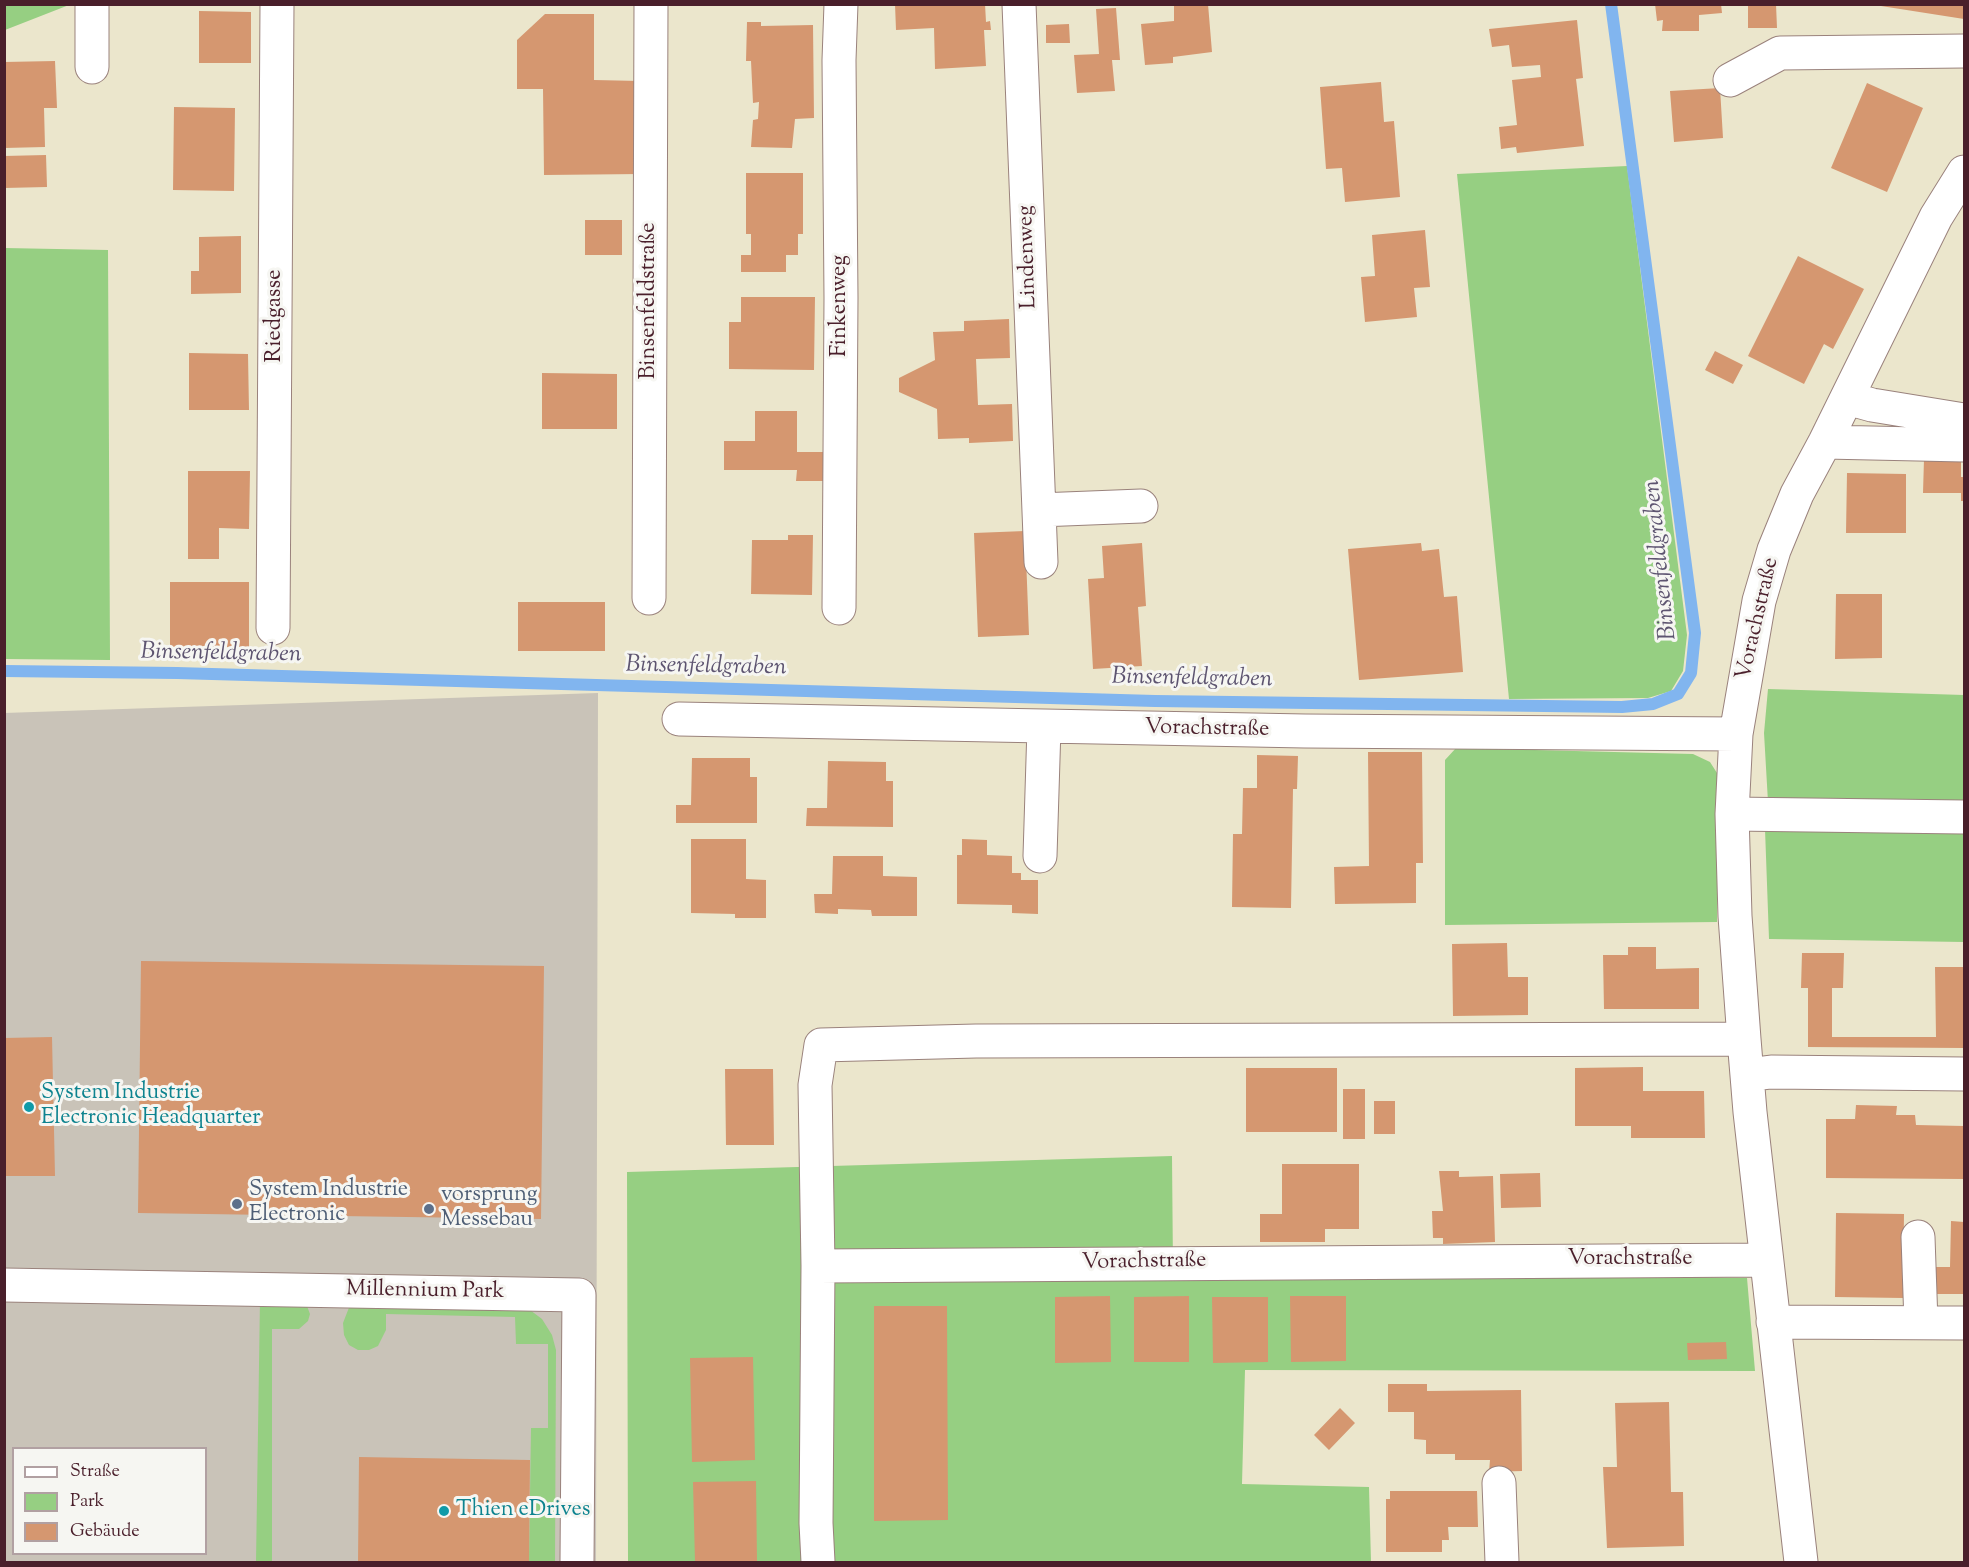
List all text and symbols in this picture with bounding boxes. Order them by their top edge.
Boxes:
street label: Lindenweg [1014,205,1044,309]
street label: Binsenfeldstraße [637,222,663,380]
street label: Finkenweg [828,255,854,357]
street label: Riedgasse [263,270,289,362]
water label: Binsenfeldgraben [1639,478,1685,642]
street label: Vorachstraße [1732,555,1786,683]
water label: Binsenfeldgraben [140,639,302,671]
water label: Binsenfeldgraben [625,652,787,684]
water label: Binsenfeldgraben [1111,664,1273,696]
street label: Vorachstraße [1144,716,1270,744]
place label: System Industrie Electronic Headquarter [41,1081,260,1132]
marker: System Industrie Electronic Headquarter [22,1100,36,1114]
place label: System Industrie Electronic [249,1178,408,1230]
place label: vorsprung Messebau [441,1183,537,1234]
marker: System Industrie Electronic [230,1197,244,1211]
marker: vorsprung Messebau [422,1202,436,1216]
street label: Vorachstraße [1568,1247,1692,1273]
street label: Vorachstraße [1081,1249,1207,1277]
street label: Millennium Park [346,1277,504,1307]
legend [12,1447,207,1555]
text: Straße [70,1459,120,1485]
text: Park [70,1489,104,1515]
place label: Thien eDrives [456,1498,590,1524]
marker: Thien eDrives [437,1504,451,1518]
text: Gebäude [70,1519,140,1545]

